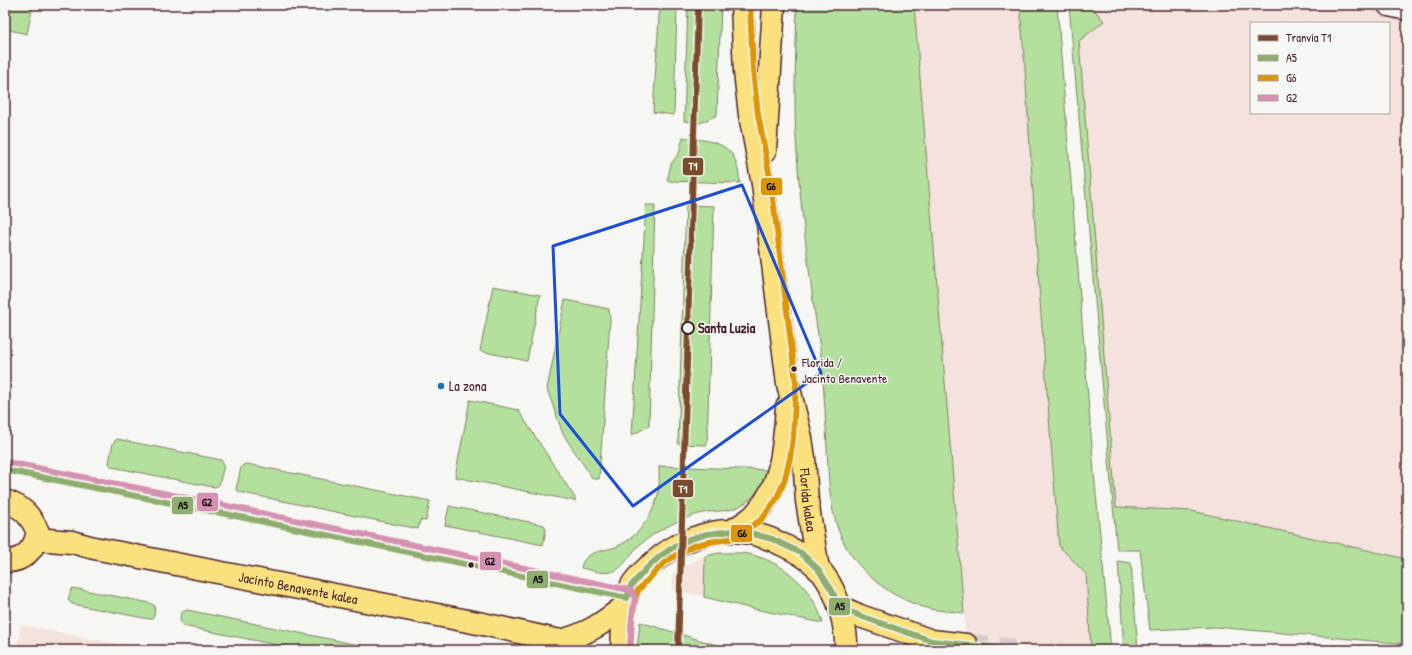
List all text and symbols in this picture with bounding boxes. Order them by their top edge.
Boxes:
legend [1250,22,1390,114]
text: Tranvía T1 [1286,29,1331,46]
text: A5 [1286,49,1297,66]
text: G6 [1286,69,1297,86]
text: G2 [1286,89,1298,106]
line badge: T1 [682,157,704,176]
text: T1 [687,159,698,173]
line badge: G6 [760,177,783,196]
text: G6 [766,179,776,193]
place label: Santa Luzia [698,318,756,337]
marker: Santa Luzia [681,321,695,335]
place label: Florida / Jacinto Benavente [801,353,887,387]
marker: Florida / Jacinto Benavente [789,364,799,374]
place label: La zona [449,376,487,395]
marker: La zona [436,381,446,391]
street label: Florida kalea [796,467,822,533]
line badge: T1 [672,479,694,498]
text: T1 [677,482,688,496]
line badge: G2 [196,492,219,512]
text: G2 [202,495,213,509]
line badge: A5 [171,496,194,515]
text: A5 [178,498,188,512]
line badge: G6 [730,524,753,543]
text: G6 [737,526,747,540]
line badge: G2 [479,551,502,571]
text: G2 [485,554,496,568]
unlabelled marker [466,560,476,570]
street label: Jacinto Benavente kalea [237,566,360,608]
line badge: A5 [526,570,549,589]
text: A5 [533,572,543,586]
line badge: A5 [828,597,851,616]
text: A5 [835,599,845,613]

